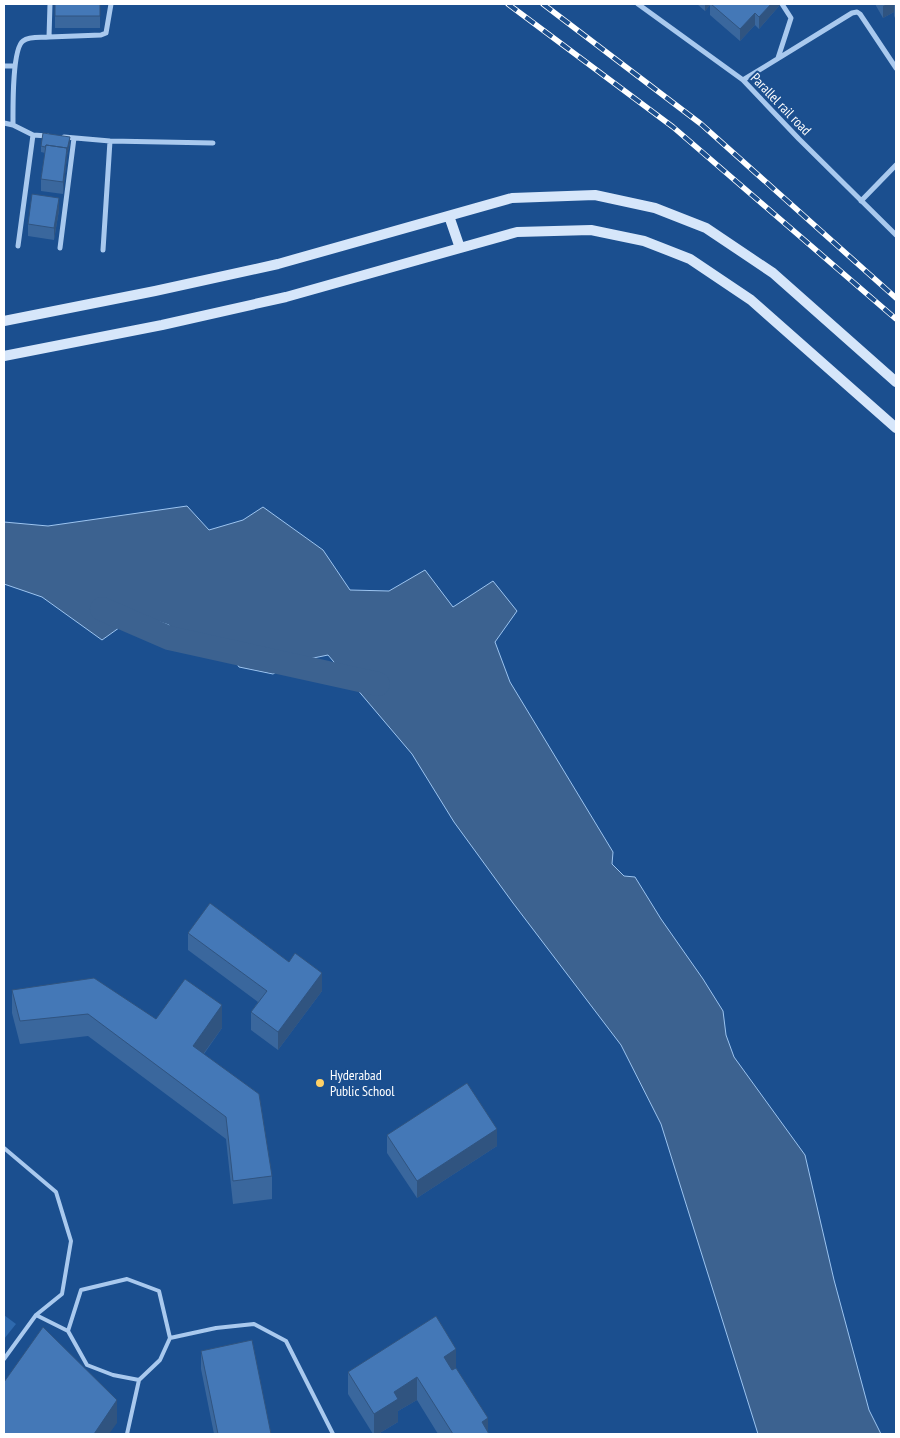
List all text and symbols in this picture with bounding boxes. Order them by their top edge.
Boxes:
street label: Parallel rail road [747,69,815,139]
place label: Hyderabad Public School [330,1066,395,1100]
marker: Hyderabad Public School [314,1077,326,1089]

